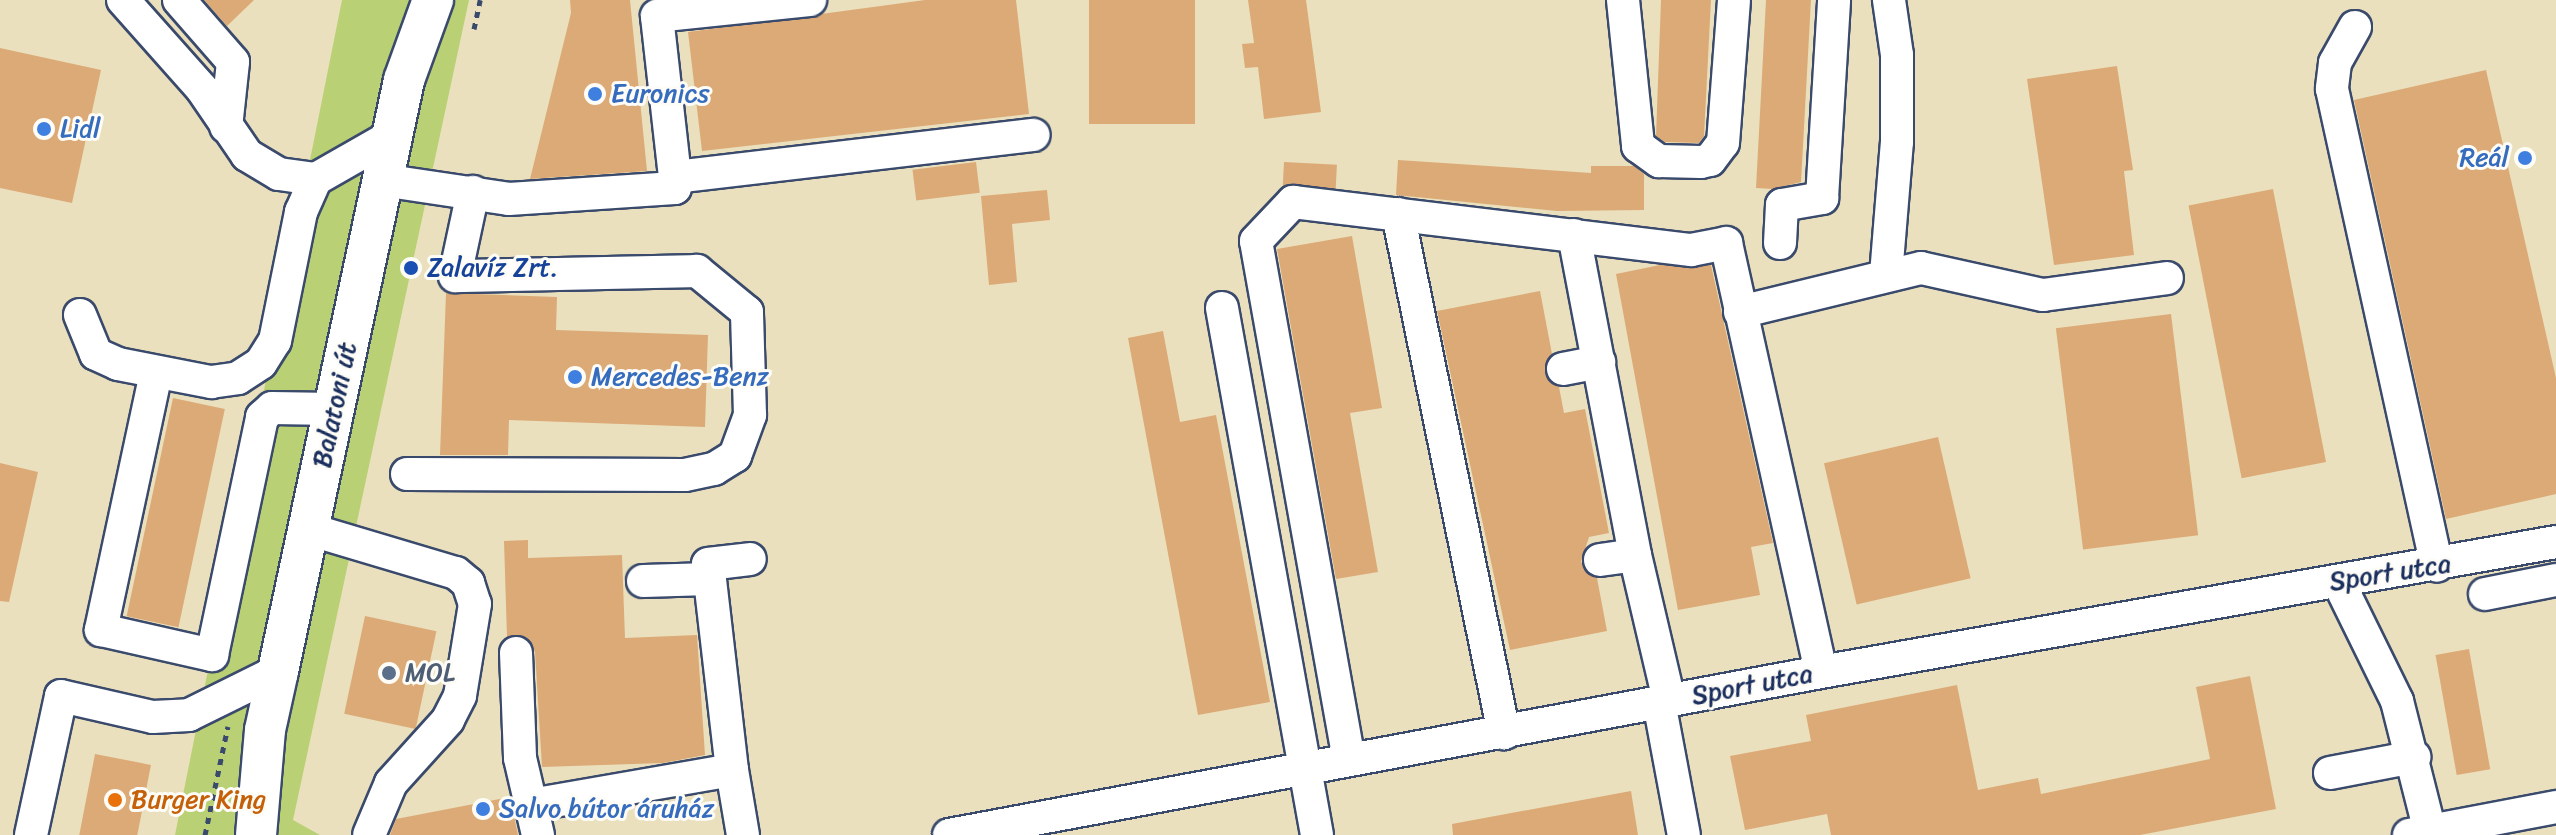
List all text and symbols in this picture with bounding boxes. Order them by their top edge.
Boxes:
place label: Euronics [611,78,709,110]
marker: Euronics [586,85,604,103]
place label: Lidl [60,113,100,145]
marker: Lidl [35,120,53,138]
place label: Reál [2459,142,2509,174]
marker: Reál [2516,149,2534,167]
place label: Zalavíz Zrt. [427,252,558,284]
marker: Zalavíz Zrt. [402,259,420,277]
street label: Balatoni út [306,339,364,471]
place label: Mercedes-Benz [591,361,769,393]
marker: Mercedes-Benz [566,368,584,386]
street label: Sport utca [2327,548,2453,598]
place label: MOL [405,657,455,689]
street label: Sport utca [1689,658,1815,712]
marker: MOL [380,664,398,682]
place label: Burger King [131,784,266,816]
marker: Burger King [106,791,124,809]
place label: Salvo bútor áruház [499,793,715,825]
marker: Salvo bútor áruház [474,800,492,818]

